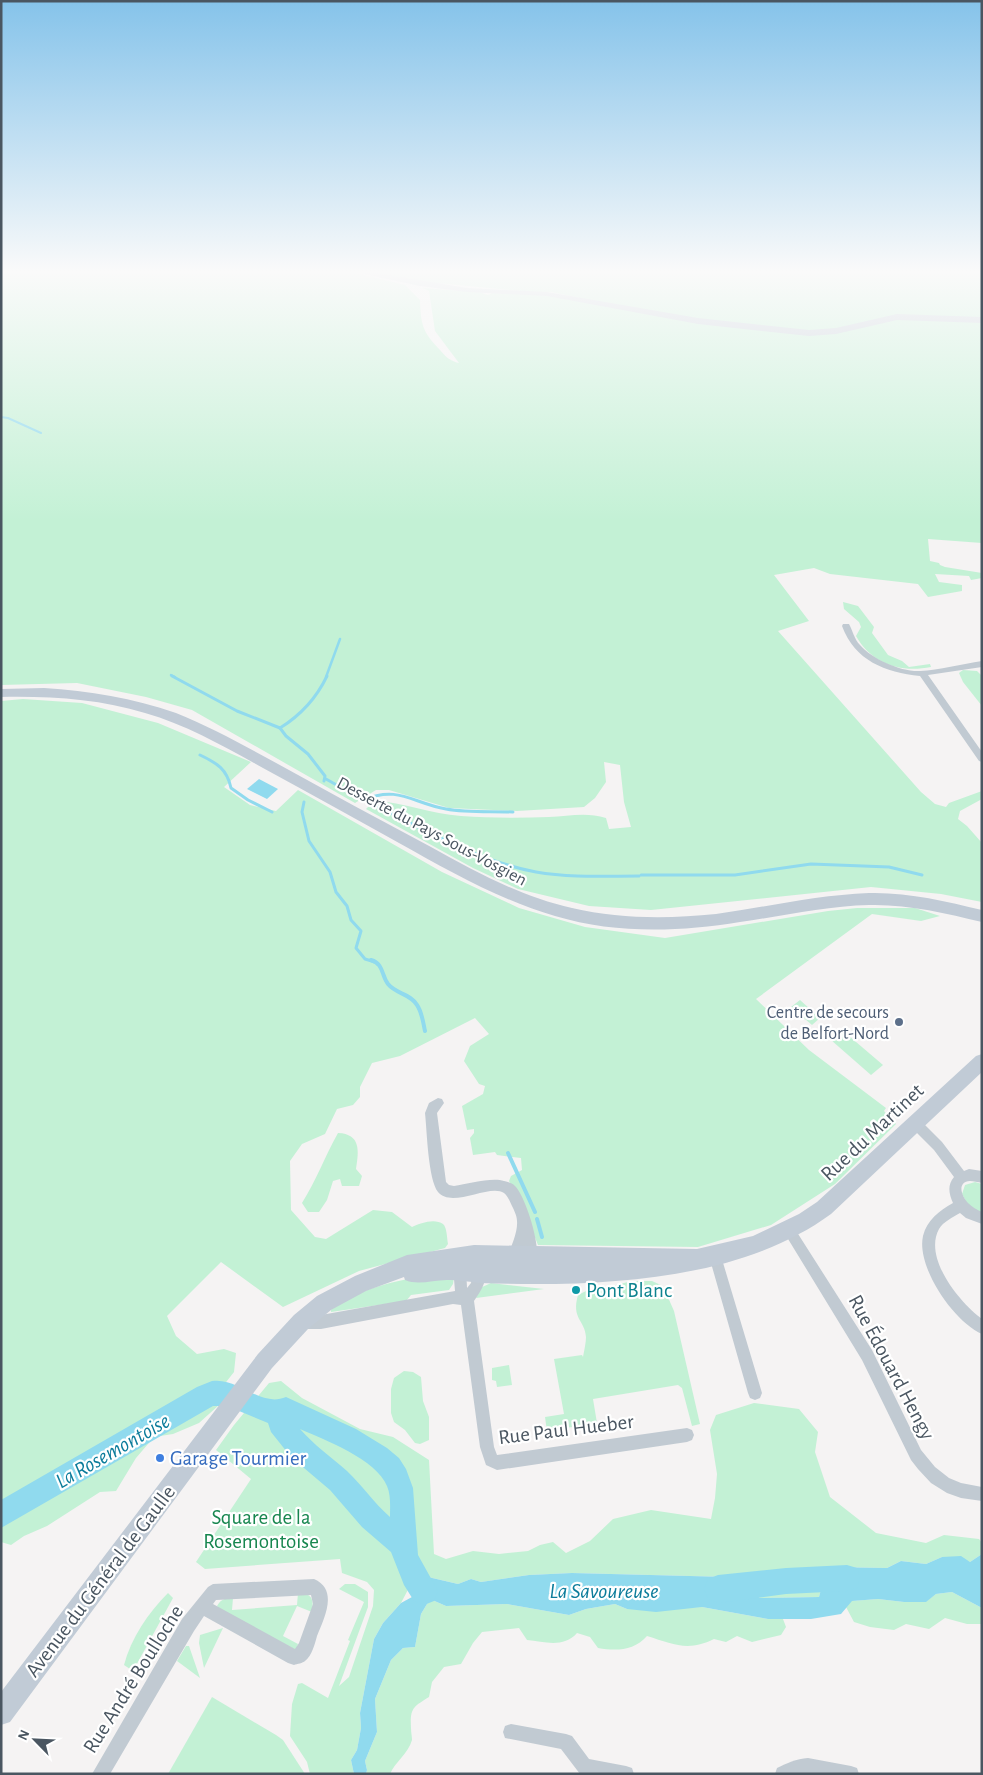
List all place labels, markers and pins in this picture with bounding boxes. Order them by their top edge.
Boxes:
place label: Centre de secours de Belfort-Nord [767,1004,889,1043]
marker: Centre de secours de Belfort-Nord [893,1016,905,1028]
place label: Pont Blanc [586,1280,672,1301]
marker: Pont Blanc [570,1284,582,1296]
place label: Garage Tourmier [170,1448,307,1469]
marker: Garage Tourmier [154,1452,166,1464]

